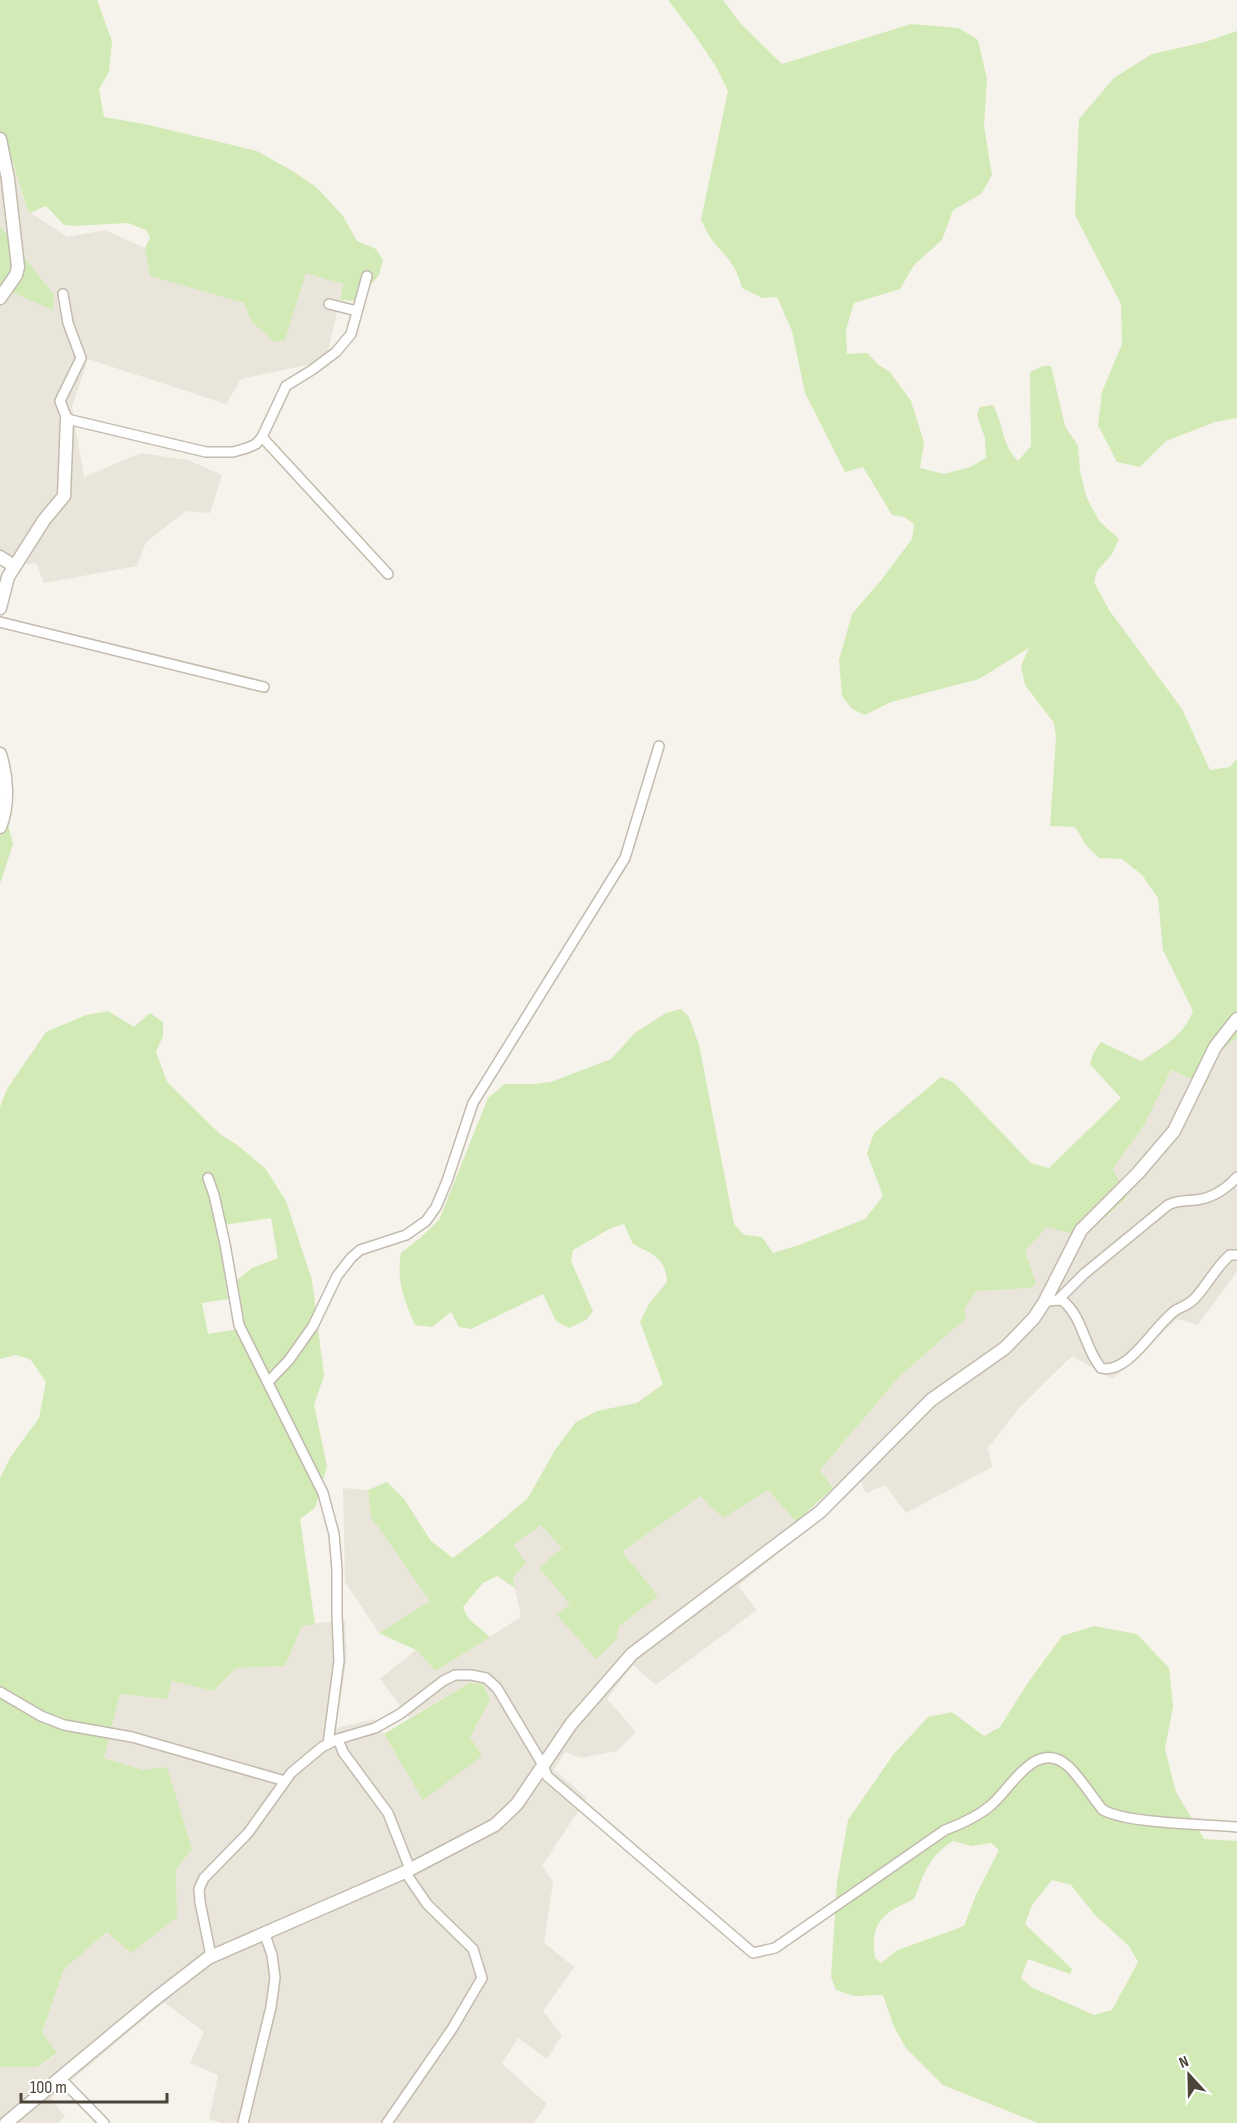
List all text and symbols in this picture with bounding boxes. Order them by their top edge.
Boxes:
north arrow [1159,2045,1219,2105]
text: N [1176,2052,1191,2073]
scale bar [21,2066,166,2104]
text: 100 m [30,2077,67,2098]

